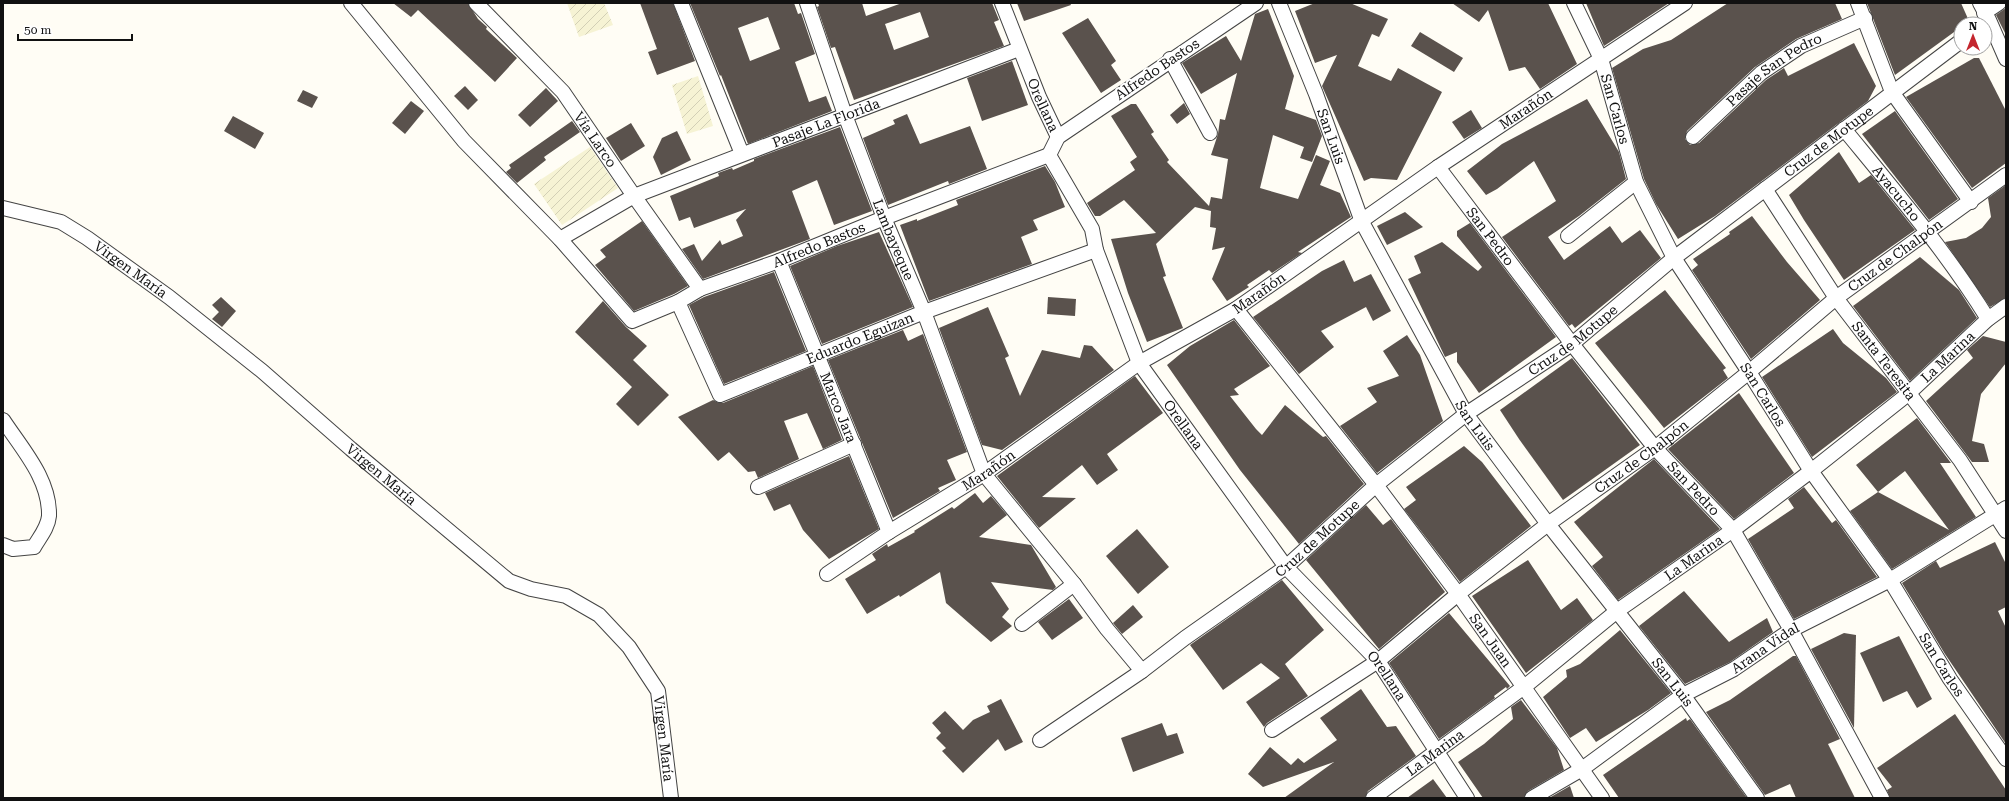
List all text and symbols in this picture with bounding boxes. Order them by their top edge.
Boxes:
scale bar [18,16,132,42]
north arrow [1953,16,1993,56]
text: N [1969,20,1978,33]
text: 50 m [24,23,51,37]
street label: Pasaje San Pedro [1723,30,1824,109]
street label: Alfredo Bastos [1112,35,1202,103]
street label: San Carlos [1598,72,1633,146]
street label: Orellana [1024,76,1063,135]
street label: Marañón [1496,85,1555,132]
street label: Pasaje La Florida [770,95,882,151]
street label: Cruz de Motupe [1781,102,1876,180]
street label: San Luis [1314,106,1349,166]
street label: Vía Larco [571,109,620,170]
street label: Ayacucho [1869,162,1924,224]
street label: Lambayeque [870,197,918,283]
street label: San Pedro [1463,204,1518,269]
street label: Cruz de Chalpón [1845,216,1945,295]
street label: Alfredo Bastos [771,218,868,271]
street label: Virgen María [91,238,171,301]
street label: Marañón [1230,269,1288,317]
street label: Cruz de Motupe [1525,301,1621,379]
street label: Eduardo Eguizan [804,309,916,367]
street label: Santa Teresita [1849,318,1919,404]
street label: La Marina [1918,328,1978,386]
street label: San Carlos [1737,360,1789,430]
street label: Marco Jara [817,370,860,445]
street label: Orellana [1160,397,1207,453]
street label: San Luis [1452,398,1498,454]
street label: Cruz de Chalpón [1591,416,1691,496]
street label: Virgen María [343,441,420,508]
street label: Marañón [959,446,1018,494]
street label: San Pedro [1664,458,1723,519]
street label: Cruz de Motupe [1272,496,1363,580]
street label: La Marina [1661,531,1726,583]
street label: San Juan [1466,610,1515,670]
street label: Arana Vidal [1728,619,1802,676]
street label: San Carlos [1916,630,1968,700]
street label: Orellana [1364,647,1410,704]
street label: San Luis [1649,654,1697,710]
street label: Virgen María [651,695,677,783]
street label: La Marina [1403,726,1467,779]

